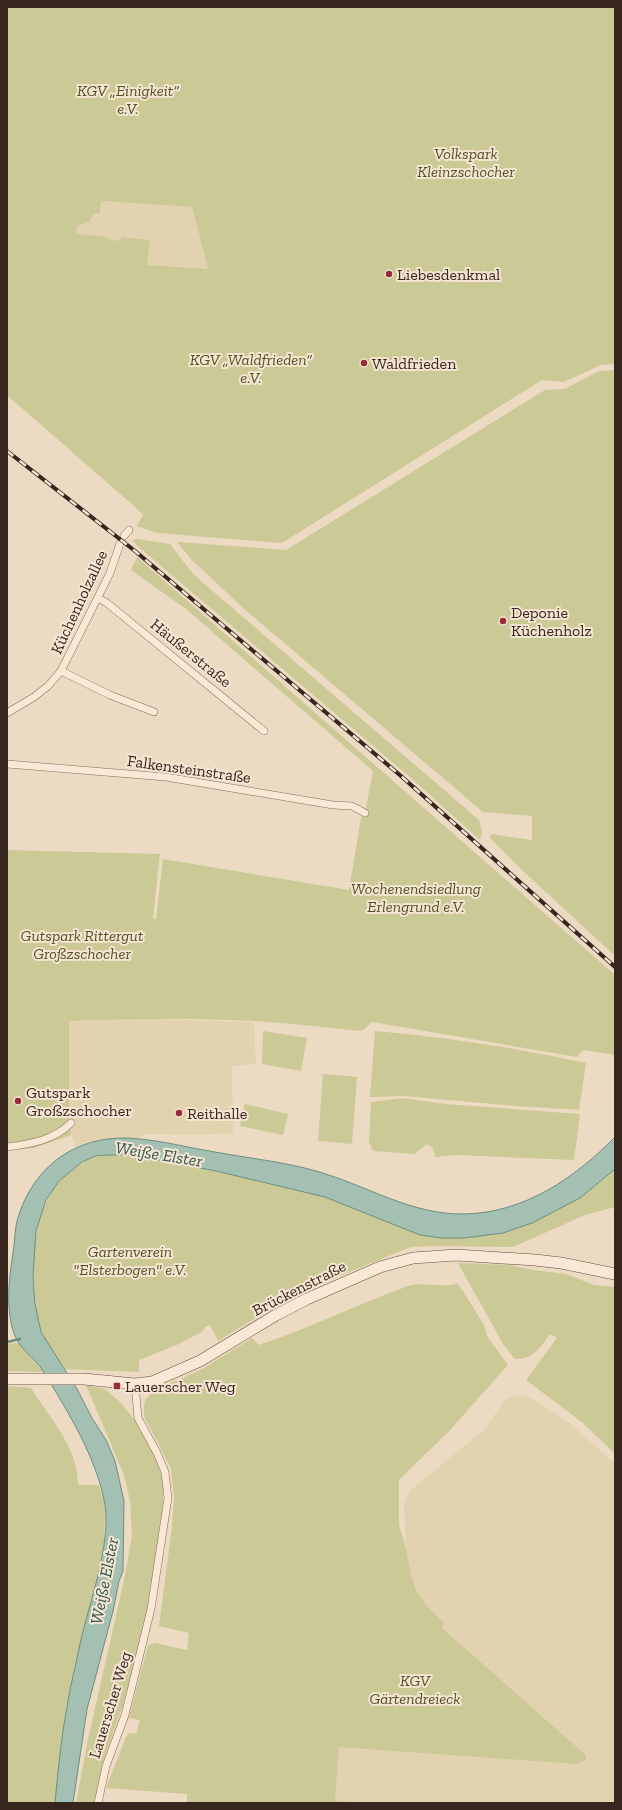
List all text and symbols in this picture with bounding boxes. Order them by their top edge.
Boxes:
park label: KGV „Einigkeit“ e.V. [77,81,179,118]
park label: Volkspark Kleinzschocher [417,144,515,181]
place label: Liebesdenkmal [397,265,500,284]
marker: Liebesdenkmal [384,269,394,279]
park label: KGV „Waldfrieden“ e.V. [190,350,312,387]
place label: Waldfrieden [372,354,457,373]
marker: Waldfrieden [359,358,369,368]
street label: Küchenholzallee [47,547,111,657]
place label: Deponie Küchenholz [511,603,592,640]
street label: Häußerstraße [147,615,235,691]
marker: Deponie Küchenholz [498,616,508,626]
street label: Falkensteinstraße [126,751,252,787]
park label: Wochenendsiedlung Erlengrund e.V. [351,879,482,916]
park label: Gutspark Rittergut Großzschocher [21,926,144,963]
place label: Gutspark Großzschocher [26,1083,132,1120]
marker: Gutspark Großzschocher [13,1096,23,1106]
place label: Reithalle [187,1104,247,1123]
marker: Reithalle [174,1108,184,1118]
water label: Weiße Elster [114,1137,204,1171]
park label: Gartenverein "Elsterbogen" e.V. [73,1242,187,1279]
street label: Brückenstraße [249,1256,349,1320]
place label: Lauerscher Weg [125,1377,236,1396]
marker: Lauerscher Weg [112,1381,122,1391]
water label: Weiße Elster [86,1536,122,1626]
street label: Lauerscher Weg [85,1649,135,1761]
park label: KGV Gärtendreieck [369,1671,461,1708]

